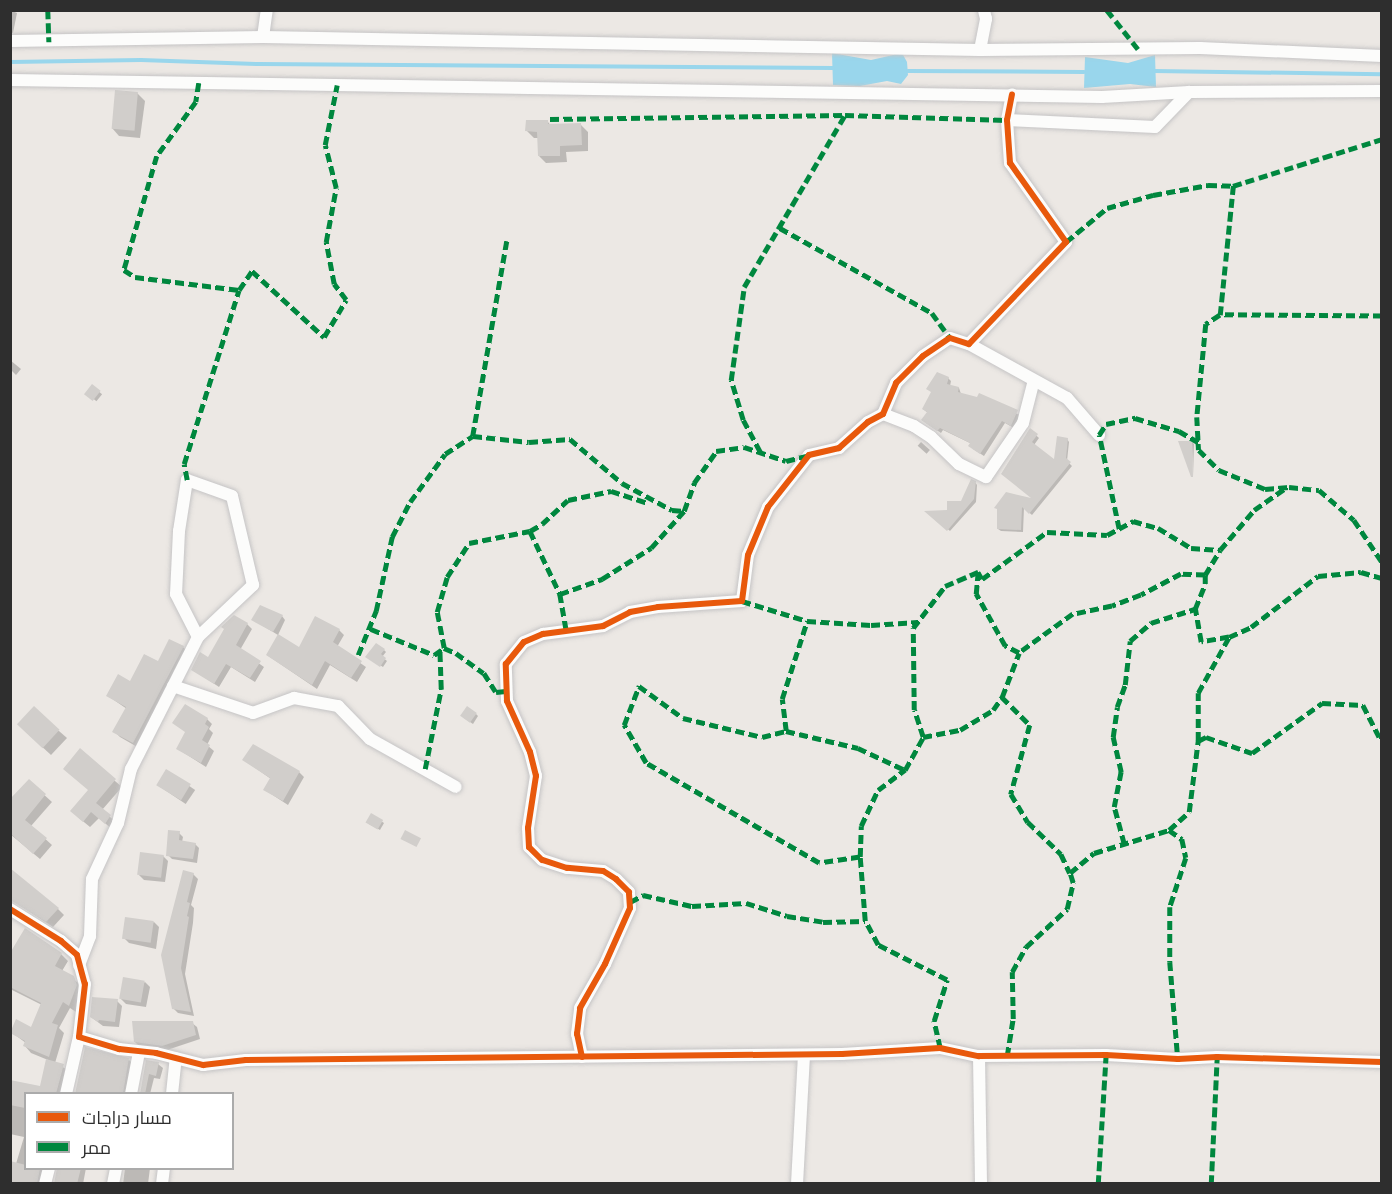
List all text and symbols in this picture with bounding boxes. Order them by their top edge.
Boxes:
legend [24,1092,234,1170]
text: مسار دراجات [82,1108,172,1128]
text: ممر [82,1138,111,1158]

